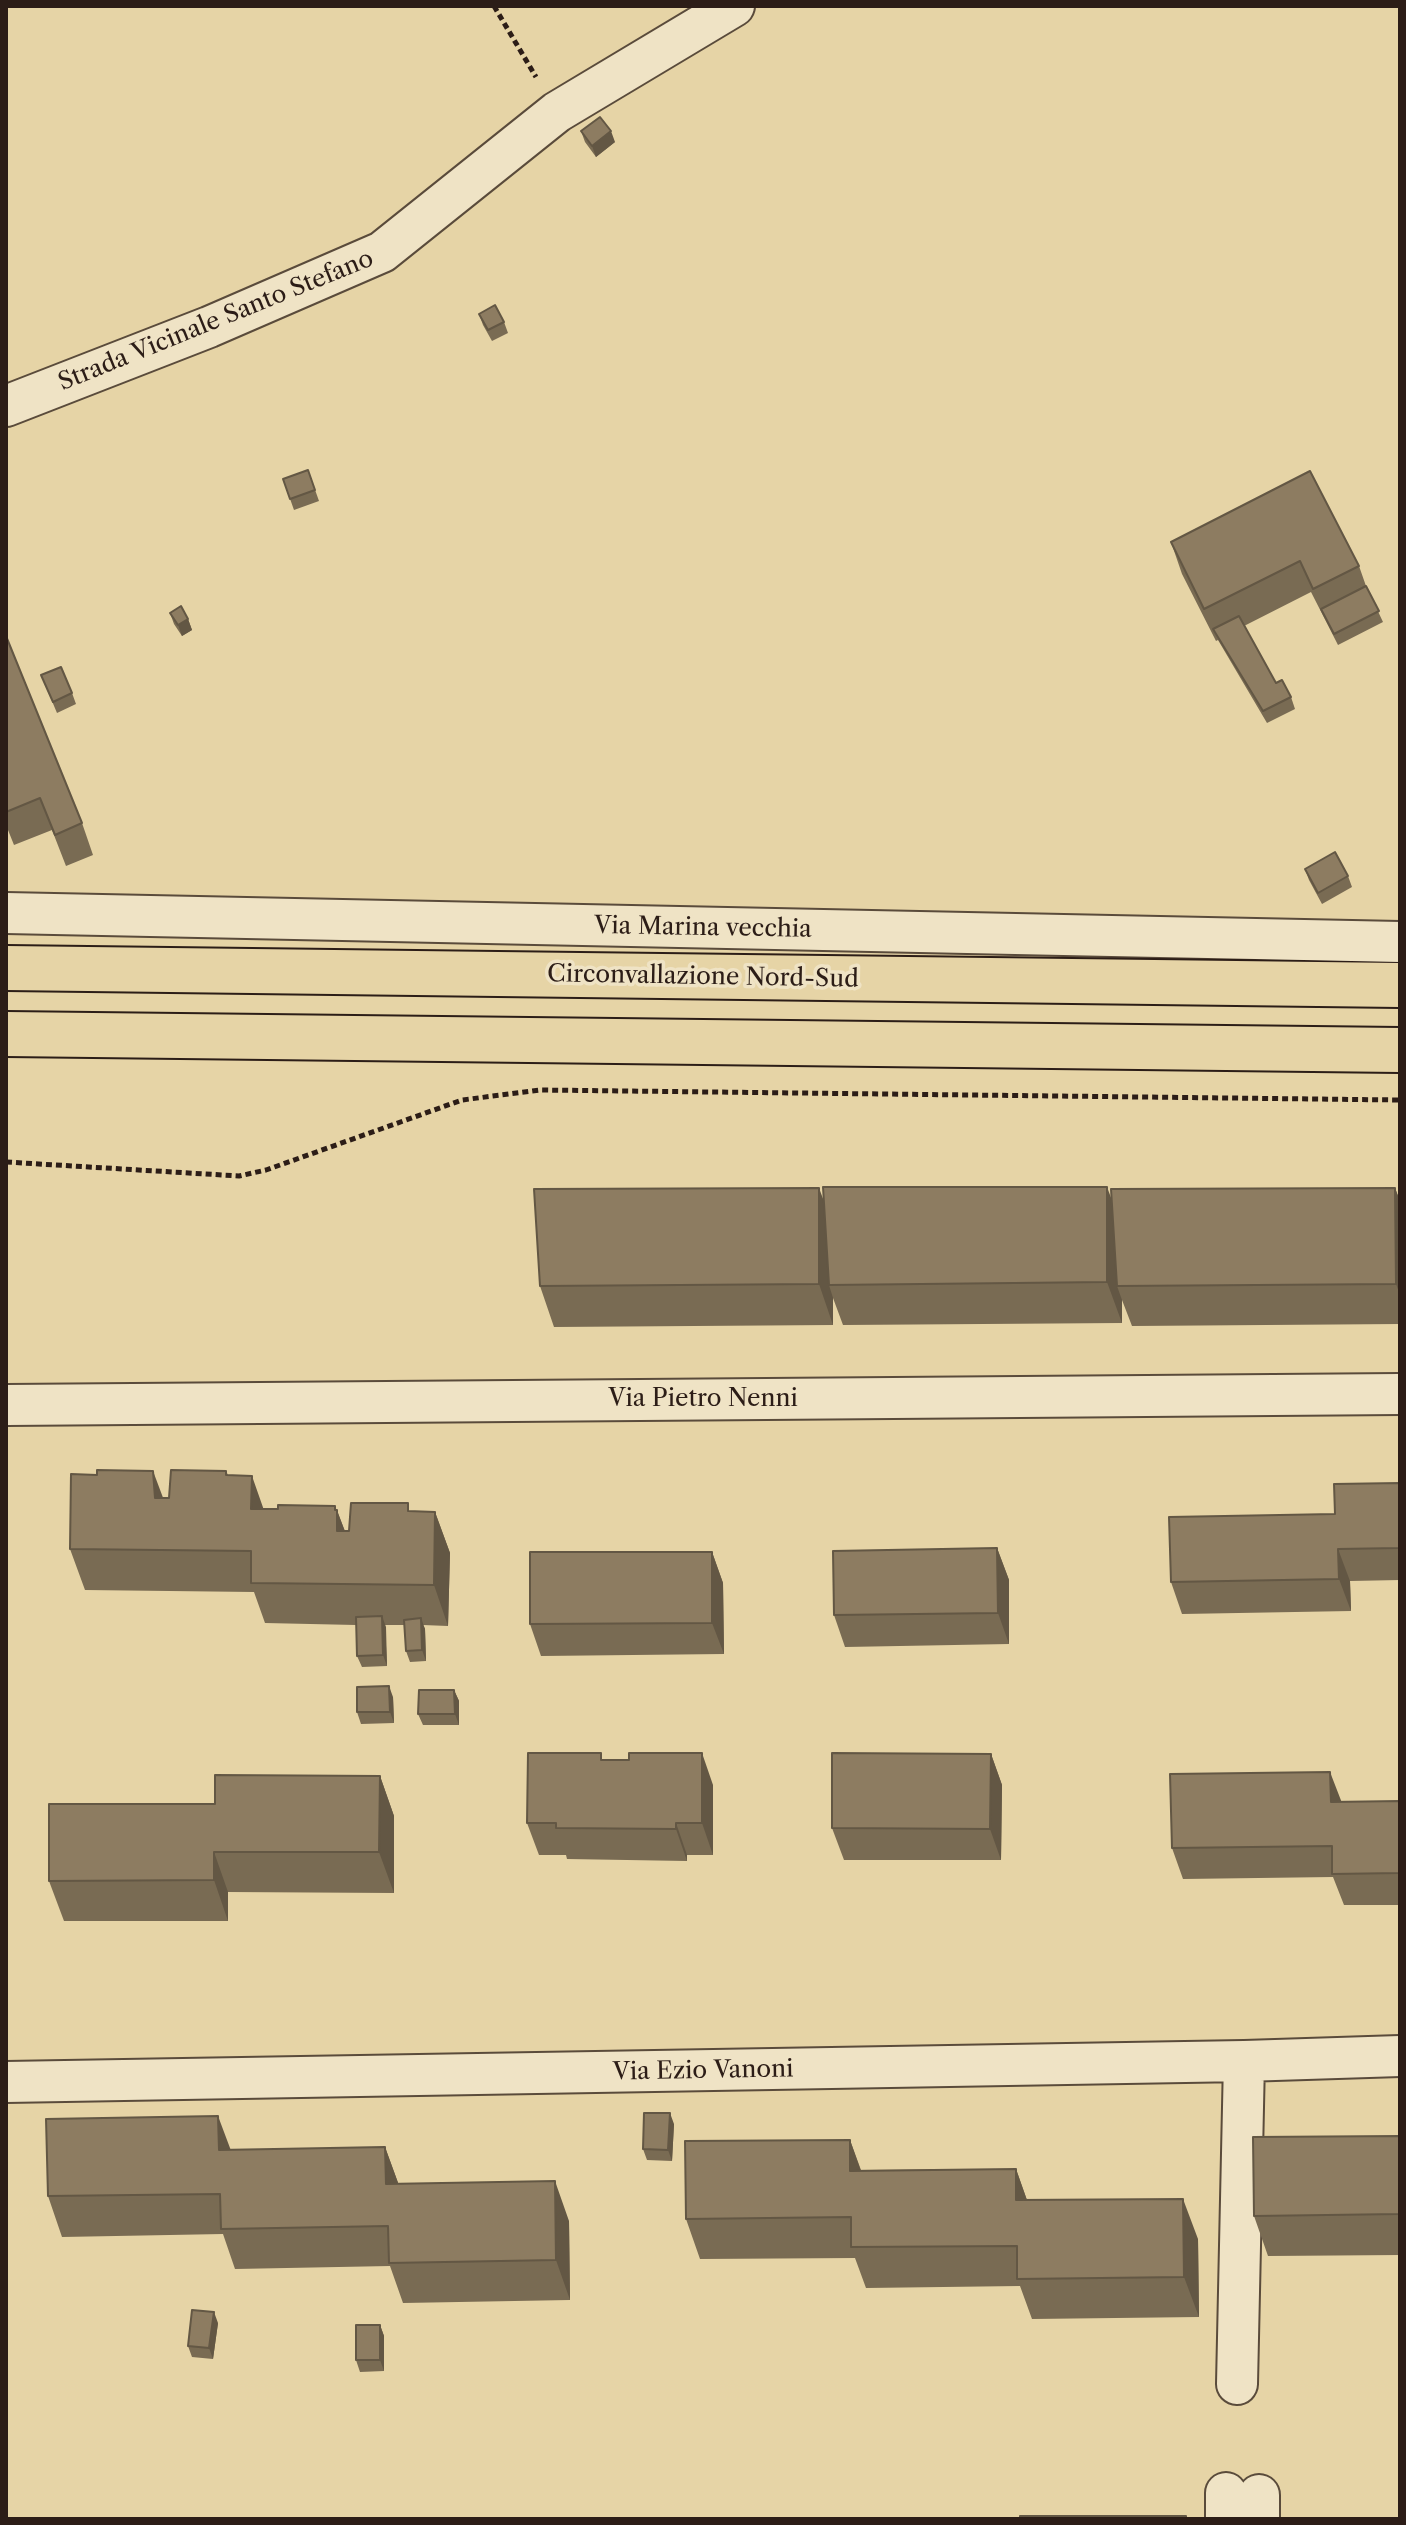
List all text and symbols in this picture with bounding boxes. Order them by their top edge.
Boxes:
street label: Strada Vicinale Santo Stefano [54,244,378,398]
street label: Via Marina vecchia [594,912,812,944]
street label: Circonvallazione Nord-Sud [547,960,859,994]
street label: Via Pietro Nenni [608,1385,798,1413]
street label: Via Ezio Vanoni [612,2055,794,2087]

